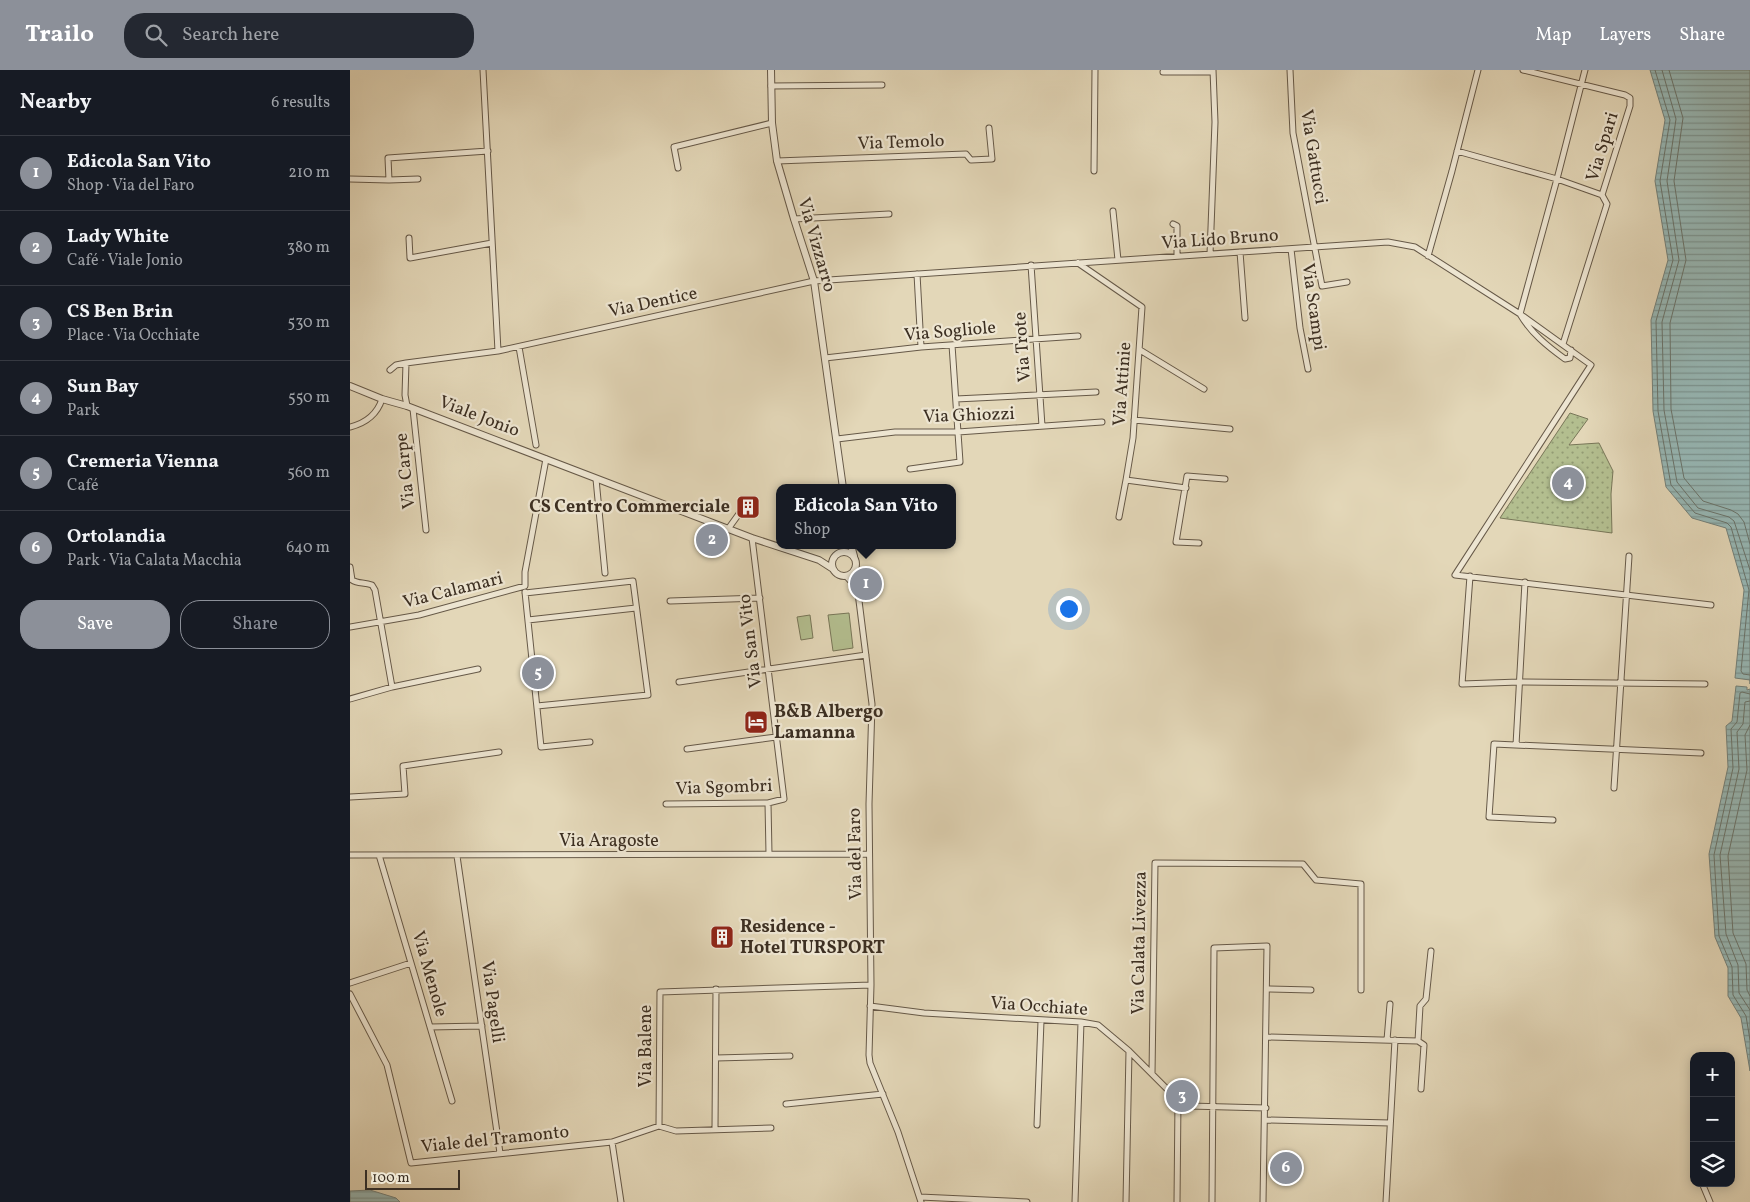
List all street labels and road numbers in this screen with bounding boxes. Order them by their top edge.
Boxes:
street label: Via Gattucci [1293,108,1333,206]
street label: Via Spari [1581,109,1625,185]
street label: Via Temolo [857,129,945,157]
street label: Via Vizzarro [791,195,841,295]
street label: Via Lido Bruno [1161,223,1279,257]
street label: Via Scampi [1294,262,1332,352]
street label: Via Dentice [606,281,700,325]
street label: Via Trote [1008,311,1038,383]
street label: Via Sogliole [903,316,997,348]
street label: Via Attinie [1108,341,1138,427]
street label: Viale Jonio [435,390,523,444]
street label: Via Ghiozzi [923,402,1015,430]
street label: Via Carpe [390,432,422,510]
street label: Via Calamari [400,566,506,616]
street label: Via San Vito [733,592,769,690]
street label: Via Sgombri [675,774,773,802]
street label: Via del Faro [843,808,869,900]
street label: Via Aragoste [559,829,659,854]
street label: Via Calata Livezza [1126,871,1154,1015]
street label: Via Menole [405,928,453,1020]
street label: Via Pagelli [474,959,510,1045]
street label: Via Occhiate [989,991,1089,1023]
street label: Via Balene [634,1005,659,1087]
street label: Viale del Tramonto [420,1120,570,1160]

